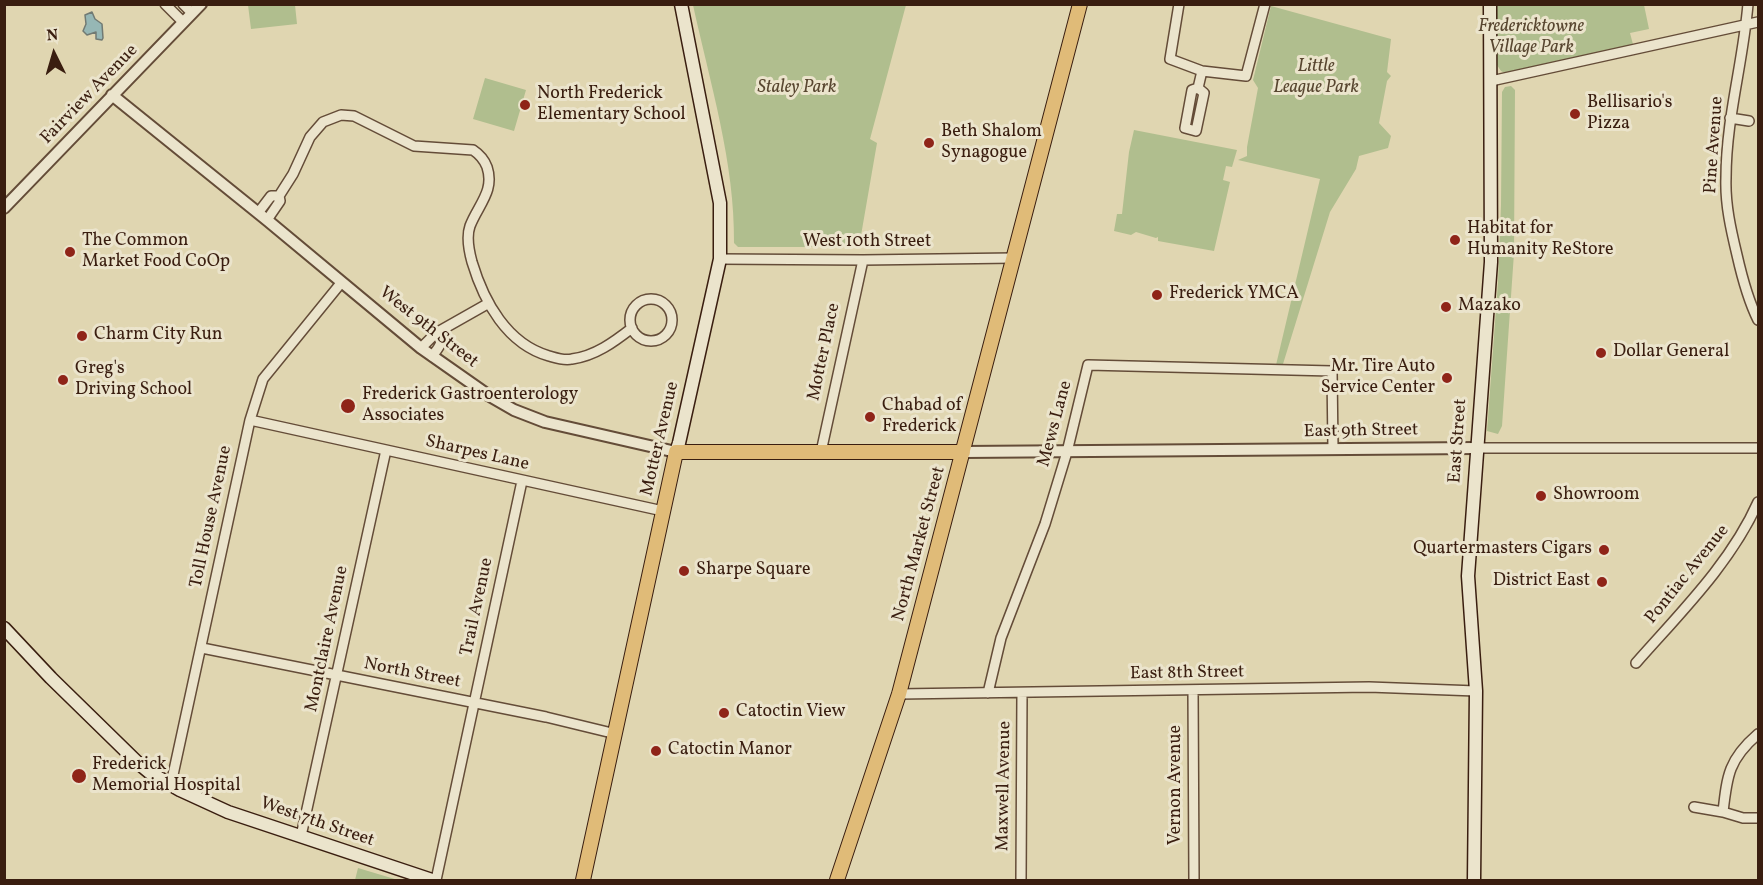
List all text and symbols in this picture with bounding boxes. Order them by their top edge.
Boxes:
park label: Fredericktowne Village Park [1478,17,1584,60]
north arrow [24,24,84,84]
text: N [46,25,59,48]
street label: Fairview Avenue [37,40,143,150]
park label: Little League Park [1273,57,1359,100]
park label: Staley Park [758,78,836,100]
place label: North Frederick Elementary School [537,84,686,127]
place label: Bellisario's Pizza [1587,93,1672,136]
street label: Pine Avenue [1701,96,1729,194]
marker: North Frederick Elementary School [518,98,532,112]
marker: Bellisario's Pizza [1568,107,1582,121]
place label: Beth Shalom Synagogue [941,122,1042,164]
marker: Beth Shalom Synagogue [922,136,936,150]
place label: Habitat for Humanity ReStore [1467,219,1614,262]
place label: The Common Market Food CoOp [82,231,230,274]
street label: West 10th Street [803,232,931,254]
marker: Habitat for Humanity ReStore [1448,233,1462,247]
marker: The Common Market Food CoOp [63,245,77,259]
street label: West 9th Street [374,283,482,373]
place label: Frederick YMCA [1169,284,1299,306]
marker: Frederick YMCA [1150,288,1164,302]
place label: Mazako [1458,296,1521,318]
marker: Mazako [1439,300,1453,314]
street label: Motter Place [804,301,846,403]
place label: Charm City Run [94,325,223,347]
marker: Charm City Run [75,329,89,343]
place label: Dollar General [1613,342,1729,364]
marker: Dollar General [1594,346,1608,360]
place label: Mr. Tire Auto Service Center [1321,357,1435,400]
place label: Greg's Driving School [75,359,192,401]
marker: Mr. Tire Auto Service Center [1440,371,1454,385]
marker: Greg's Driving School [56,373,70,387]
street label: Mews Lane [1034,379,1078,469]
street label: Motter Avenue [637,380,685,498]
place label: Frederick Gastroenterology Associates [362,385,578,428]
place label: Chabad of Frederick [882,396,962,438]
marker: Frederick Gastroenterology Associates [339,397,357,415]
street label: East Street [1445,398,1473,484]
marker: Chabad of Frederick [863,410,877,424]
street label: East 9th Street [1304,420,1418,444]
street label: Sharpes Lane [423,432,531,476]
street label: Toll House Avenue [186,444,238,590]
street label: North Market Street [889,464,951,624]
place label: Showroom [1553,485,1640,507]
marker: Showroom [1534,489,1548,503]
street label: Pontiac Avenue [1641,521,1735,629]
place label: Quartermasters Cigars [1413,539,1592,561]
marker: Quartermasters Cigars [1597,543,1611,557]
street label: Trail Avenue [457,556,499,658]
place label: Sharpe Square [696,560,811,582]
street label: Montclaire Avenue [302,564,354,714]
marker: Sharpe Square [677,564,691,578]
place label: District East [1493,571,1590,593]
marker: District East [1595,575,1609,589]
street label: North Street [362,654,462,694]
street label: East 8th Street [1130,662,1244,686]
place label: Catoctin View [736,702,845,724]
marker: Catoctin View [717,706,731,720]
street label: Maxwell Avenue [993,721,1017,851]
street label: Vernon Avenue [1166,725,1188,845]
place label: Catoctin Manor [668,740,792,762]
marker: Catoctin Manor [649,744,663,758]
place label: Frederick Memorial Hospital [92,755,241,798]
marker: Frederick Memorial Hospital [70,767,88,785]
street label: West 7th Street [257,793,377,853]

